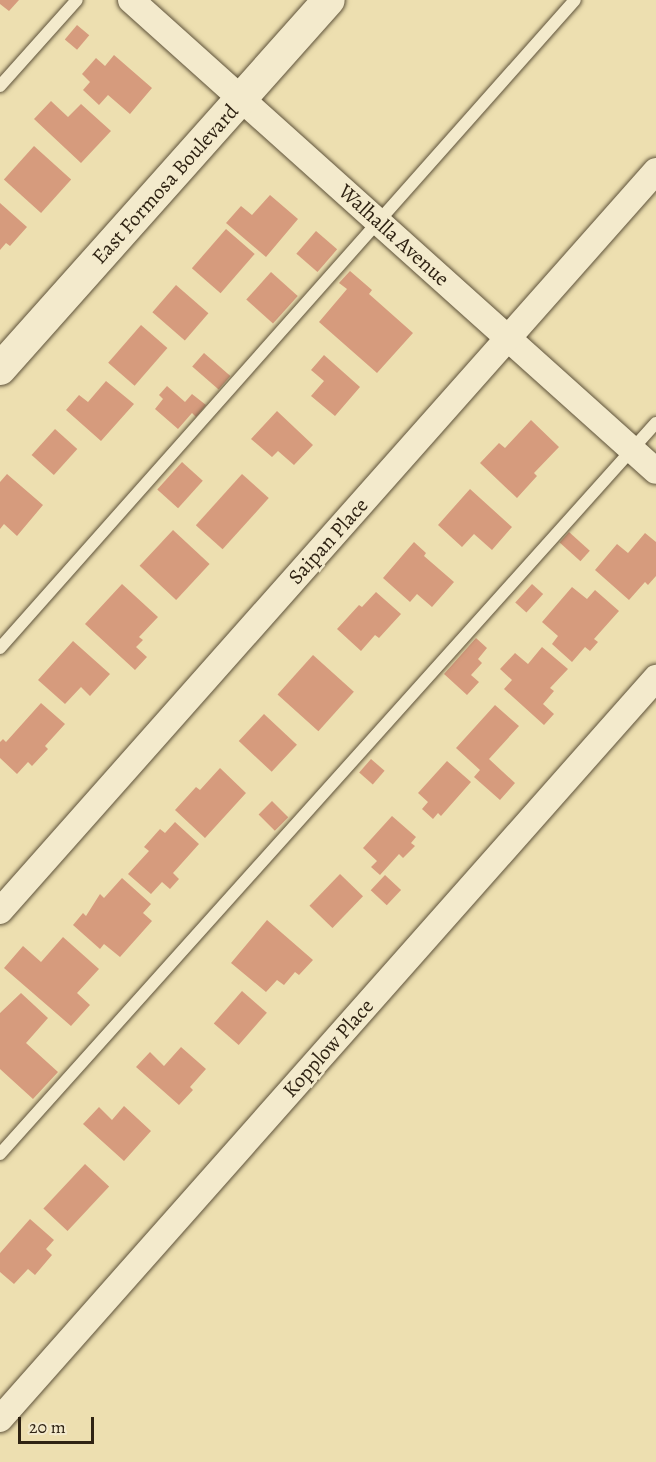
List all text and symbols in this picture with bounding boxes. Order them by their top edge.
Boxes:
street label: East Formosa Boulevard [87,99,243,269]
street label: Walhalla Avenue [333,179,455,291]
street label: Saipan Place [283,493,373,589]
street label: Kopplow Place [277,994,379,1102]
scale bar [21,1405,98,1443]
text: 20 m [29,1415,66,1439]

